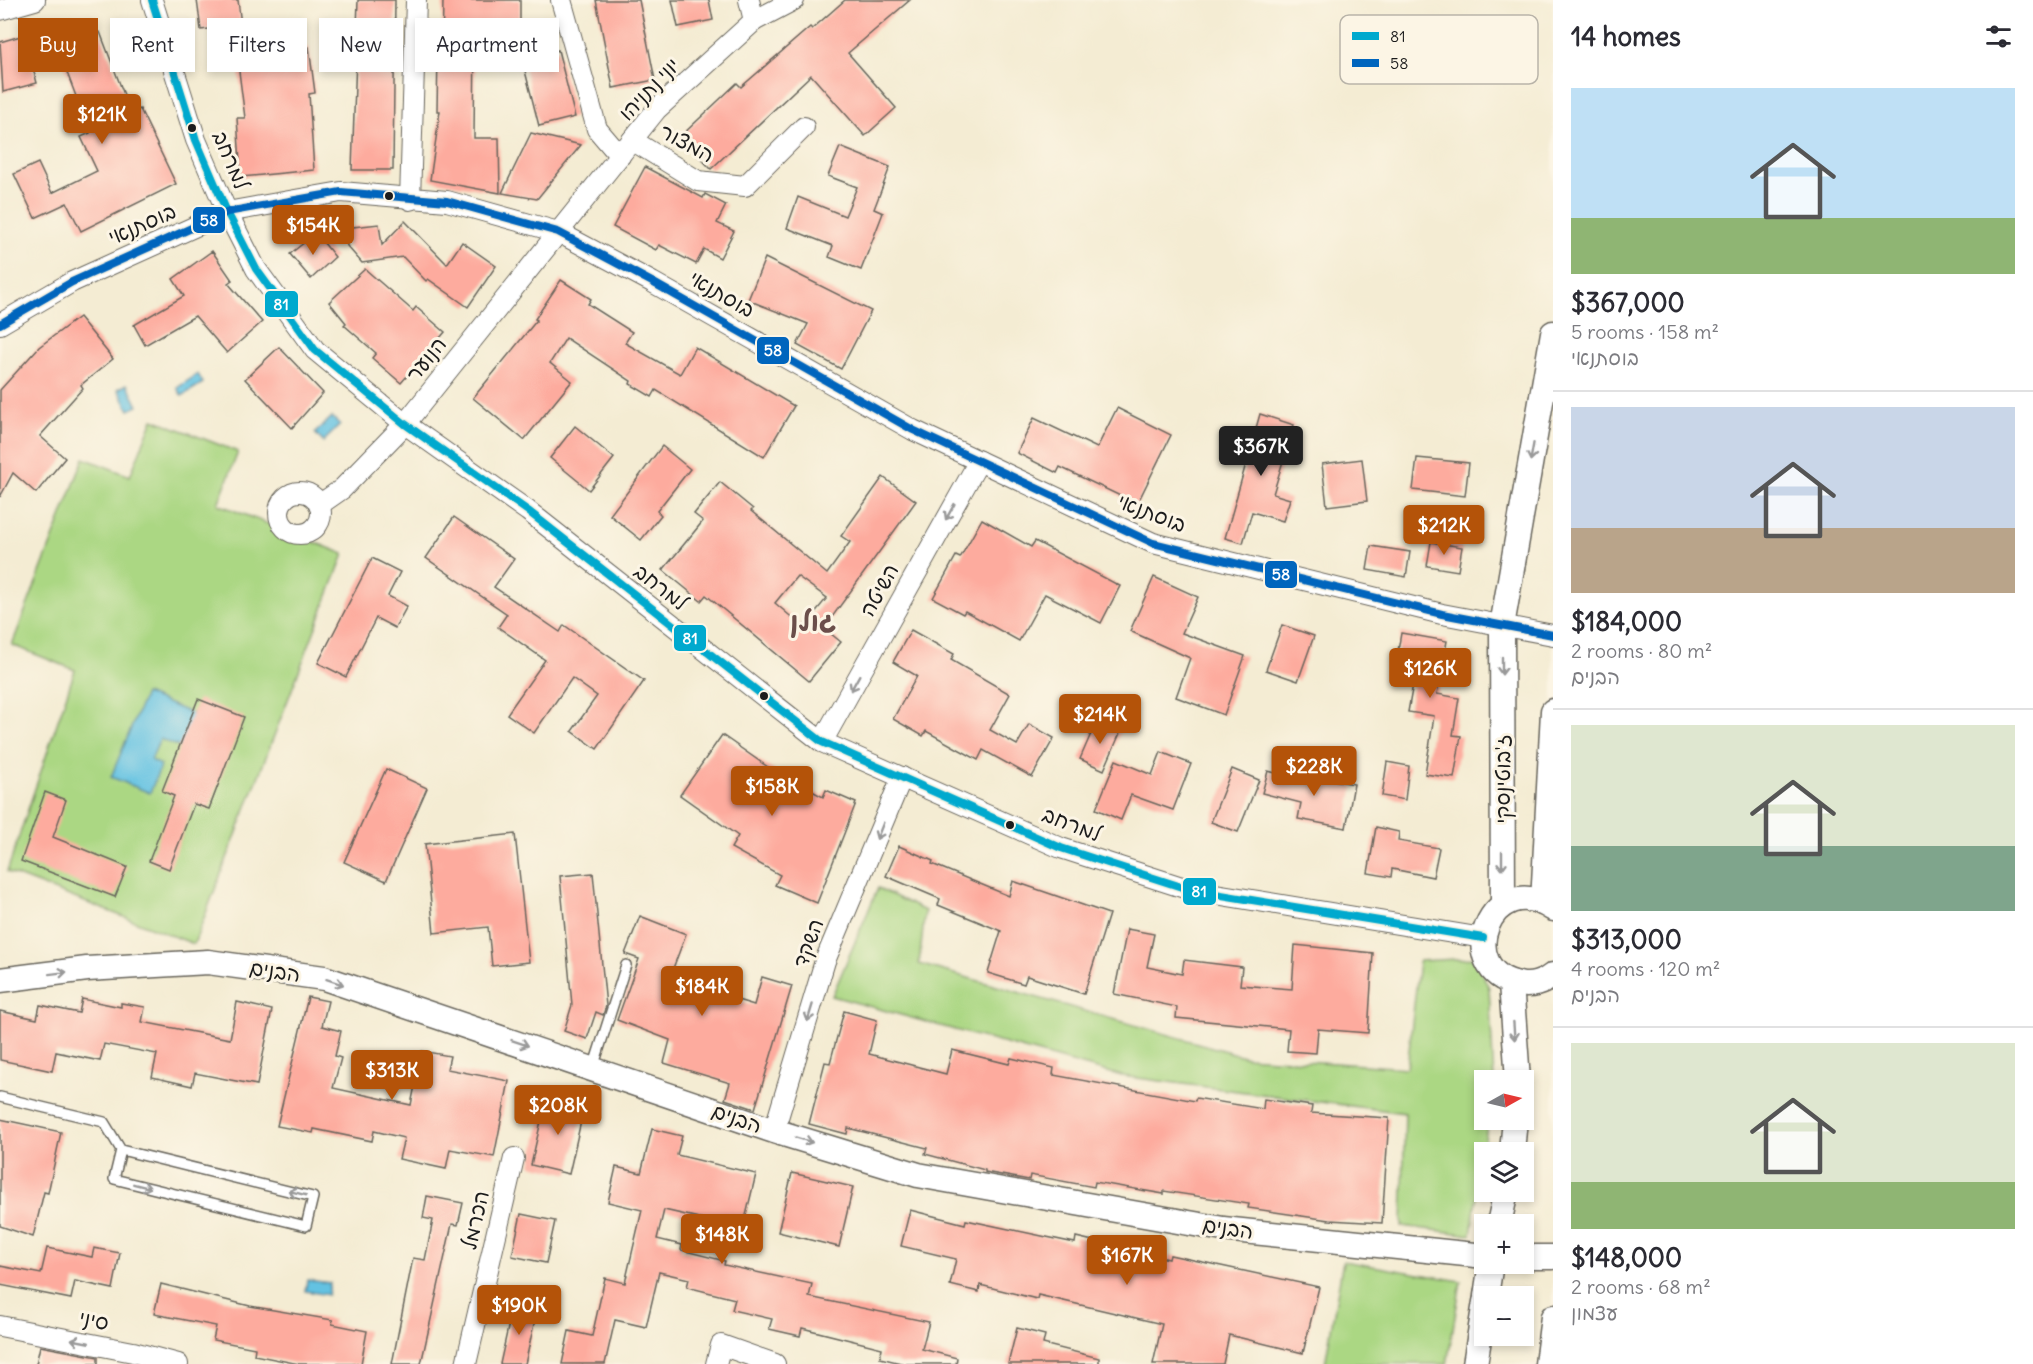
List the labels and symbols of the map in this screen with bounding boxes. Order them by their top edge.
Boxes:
legend [1340,15,1538,84]
text: 81 [1390,26,1406,46]
street label: יוני נתניהו [613,52,685,126]
text: 58 [1390,53,1408,73]
pin: $121K [60,94,144,145]
street label: המצור [655,118,719,168]
unlabelled marker [186,122,198,134]
street label: למרחב [207,127,256,194]
unlabelled marker [383,190,395,202]
street label: בוסתנאי [104,197,180,251]
pin: $154K [271,205,355,256]
line badge: 58 [192,206,226,234]
text: 58 [200,210,218,230]
street label: בוסתנאי [684,265,760,323]
line badge: 81 [264,290,299,318]
text: 81 [273,294,289,314]
street label: הנוער [400,331,452,387]
line badge: 58 [756,336,790,365]
text: 58 [764,340,782,360]
pin: $367K [1219,426,1303,477]
one-way arrow [1526,442,1537,462]
street label: בוסתנאי [1114,488,1190,538]
one-way arrow [944,503,955,521]
pin: $212K [1402,505,1486,556]
street label: למרחב [629,558,694,617]
street label: השיטה [853,559,905,621]
line badge: 58 [1264,560,1298,589]
text: 58 [1272,564,1290,584]
district label: גולן [790,604,836,638]
line badge: 81 [673,624,707,652]
text: 81 [682,628,698,648]
pin: $126K [1388,648,1472,699]
one-way arrow [1496,655,1508,675]
one-way arrow [849,673,860,691]
unlabelled marker [758,690,770,702]
pin: $214K [1058,694,1142,745]
street label: ז'בוטינסקי [1489,734,1516,824]
pin: $228K [1272,746,1356,797]
pin: $158K [730,766,814,817]
street label: למרחב [1039,801,1106,848]
unlabelled marker [1004,819,1016,831]
one-way arrow [874,822,885,840]
one-way arrow [1496,850,1508,870]
line badge: 81 [1182,877,1217,906]
text: 81 [1191,881,1207,901]
street label: השקד [786,915,830,971]
street label: הבנים [248,954,302,988]
pin: $184K [660,966,744,1017]
one-way arrow [48,967,68,978]
one-way arrow [325,977,344,988]
one-way arrow [804,1003,815,1022]
one-way arrow [1509,1021,1520,1041]
one-way arrow [510,1038,529,1049]
pin: $313K [350,1050,434,1101]
north arrow [1474,1070,1534,1130]
pin: $208K [516,1085,600,1136]
street label: הבנים [708,1097,766,1139]
one-way arrow [794,1135,813,1146]
one-way arrow [132,1180,151,1192]
one-way arrow [288,1186,307,1198]
street label: הכרמל [455,1188,495,1252]
street label: הבנים [1201,1211,1255,1245]
pin: $148K [680,1214,764,1265]
pin: $167K [1085,1235,1169,1286]
pin: $190K [477,1285,561,1336]
street label: סיני [77,1304,111,1336]
one-way arrow [71,1335,90,1347]

